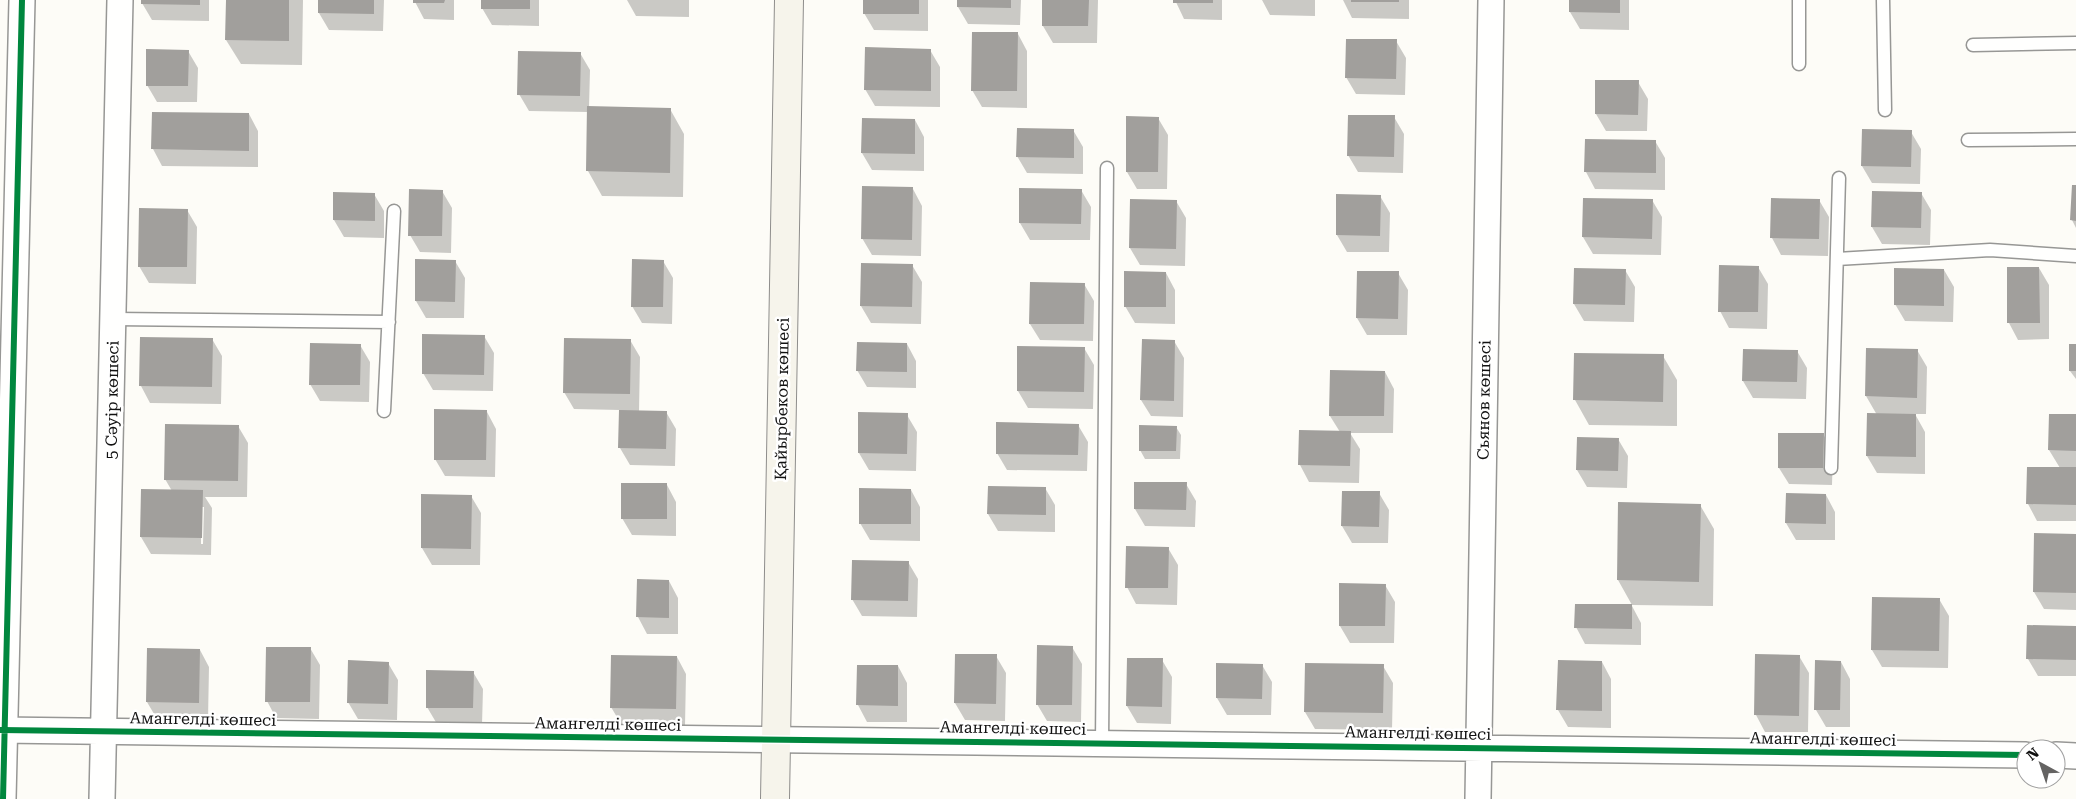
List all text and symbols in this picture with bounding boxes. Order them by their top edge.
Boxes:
street label: Қайырбеков көшесі [771,317,793,481]
street label: 5 Сәуір көшесі [101,340,123,460]
street label: Сьянов көшесі [1473,340,1495,460]
street label: Амангелді көшесі [130,708,276,730]
street label: Амангелді көшесі [535,713,681,735]
street label: Амангелді көшесі [940,717,1086,739]
street label: Амангелді көшесі [1345,722,1491,744]
street label: Амангелді көшесі [1750,728,1896,750]
north arrow [2016,739,2066,789]
text: N [2023,744,2042,764]

